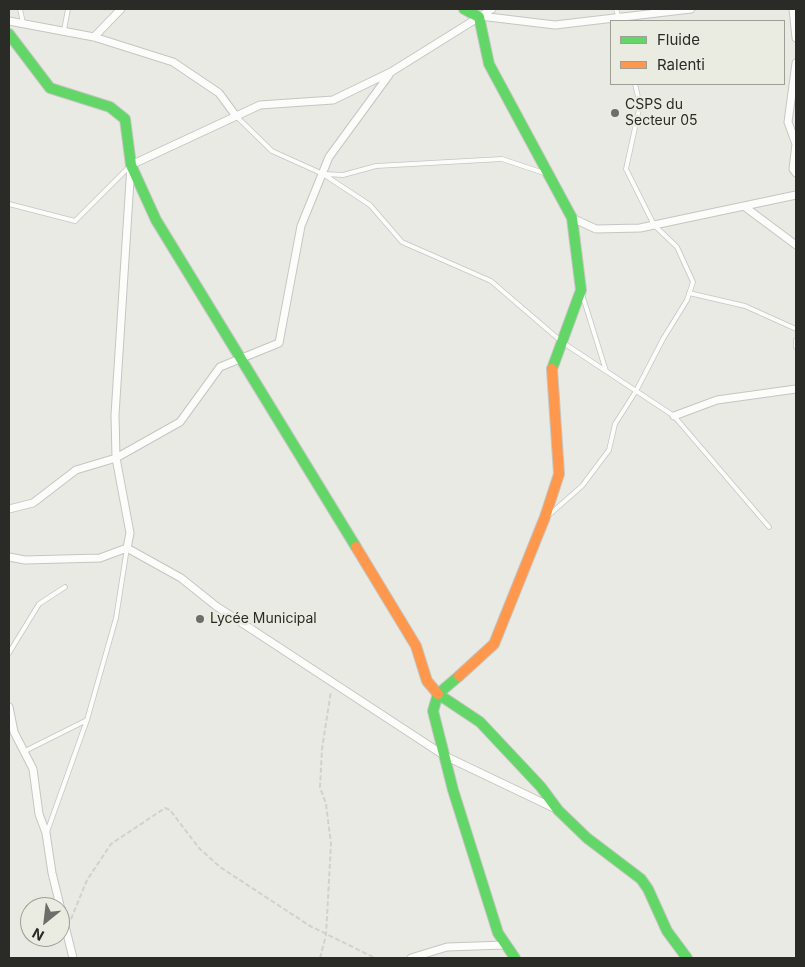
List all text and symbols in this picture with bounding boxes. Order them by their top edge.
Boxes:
legend [610,20,785,85]
text: Fluide [657,30,700,49]
text: Ralenti [657,55,705,74]
place label: CSPS du Secteur 05 [625,97,698,130]
marker: CSPS du Secteur 05 [609,107,621,119]
place label: Lycée Municipal [210,611,317,627]
marker: Lycée Municipal [194,613,206,625]
north arrow [20,897,70,947]
text: N [29,925,47,945]

